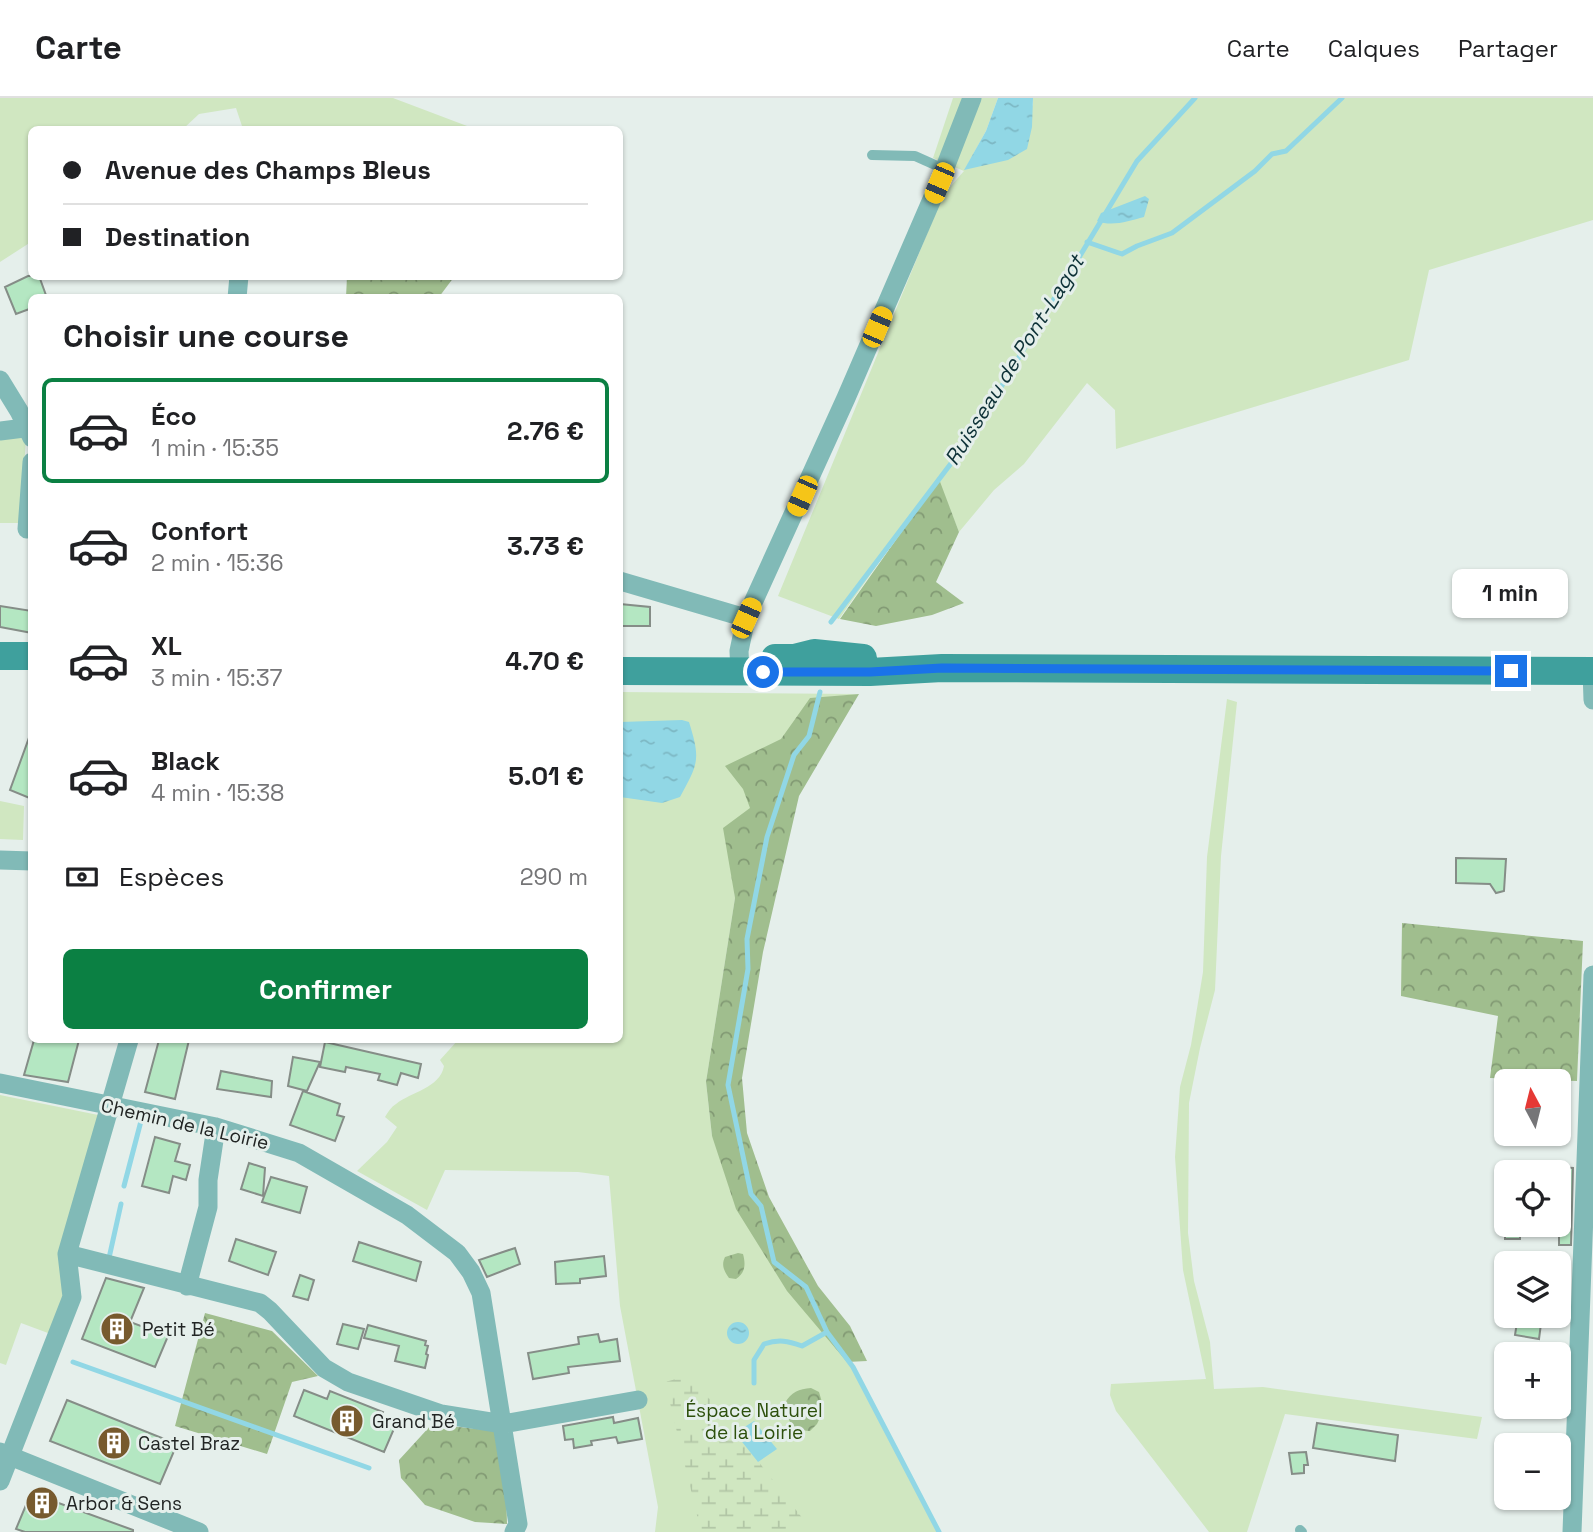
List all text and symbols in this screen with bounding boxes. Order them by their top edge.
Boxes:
text: Carte [35,27,122,69]
text: Carte [1227,33,1290,64]
text: Calques [1328,33,1420,64]
text: Partager [1458,33,1558,64]
text: Avenue des Champs Bleus [105,153,431,187]
car [922,160,957,206]
text: Destination [105,220,250,254]
water label: Ruisseau de Pont-Lagot [938,248,1091,470]
car [860,304,895,350]
text: Choisir une course [63,316,349,356]
icon: car [67,399,130,462]
text: Éco [151,399,197,433]
text: 2.76 € [507,414,584,448]
text: 1 min · 15:35 [151,433,279,463]
car [784,473,821,519]
icon: car [67,514,130,577]
text: Confort [151,514,248,548]
text: 3.73 € [507,529,584,563]
text: 2 min · 15:36 [151,548,284,578]
callout: 1 min [1453,570,1569,618]
text: 1 min [1482,578,1538,608]
car [728,595,765,641]
icon: car [67,629,130,692]
text: XL [151,629,182,663]
text: 4.70 € [505,644,584,678]
route end [1495,655,1527,687]
route start [747,656,779,688]
text: 3 min · 15:37 [151,663,283,693]
icon: car [67,744,130,807]
text: Black [151,744,220,778]
text: 5.01 € [508,759,584,793]
text: 4 min · 15:38 [151,778,284,808]
icon: cash [63,858,101,896]
text: Espèces [119,860,224,894]
text: 290 m [520,862,588,892]
button: Confirmer [63,949,588,1029]
north arrow [1494,1069,1572,1146]
map controls [1494,1069,1571,1510]
street label: Chemin de la Loirie [99,1093,271,1155]
button: locate [1494,1160,1571,1237]
button: layers [1494,1251,1571,1328]
building icon: Petit Bé [98,1310,136,1348]
place label: Petit Bé [142,1317,215,1342]
button: + [1494,1342,1571,1419]
park label: Éspace Naturel de la Loirie [685,1398,823,1445]
building icon: Grand Bé [328,1402,366,1440]
place label: Grand Bé [372,1409,455,1434]
building icon: Castel Braz [95,1424,133,1462]
place label: Castel Braz [138,1431,240,1456]
button: − [1494,1433,1571,1510]
building icon: Arbor & Sens [23,1484,61,1522]
place label: Arbor & Sens [66,1491,182,1516]

